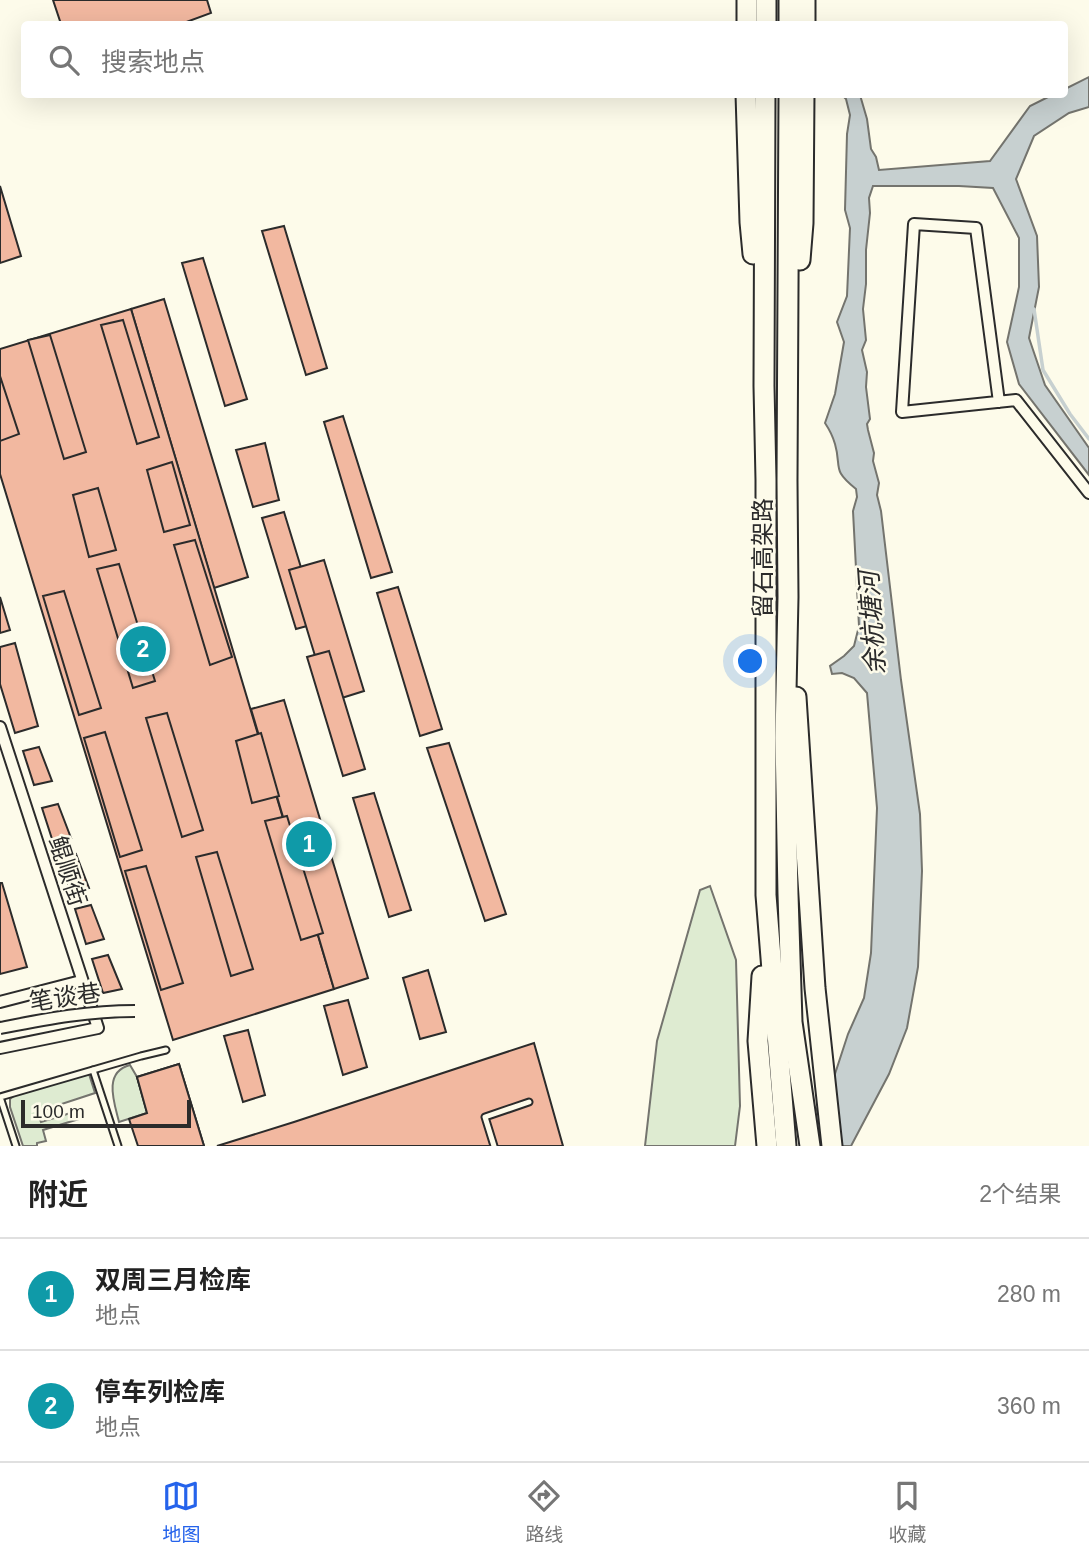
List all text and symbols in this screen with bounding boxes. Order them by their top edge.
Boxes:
search box [21,21,1068,98]
icon: search [45,41,83,79]
text: 搜索地点 [101,47,205,77]
street label: 留石高架路 [749,498,776,618]
water label: 余杭塘河 [853,565,891,676]
pin: 2 [120,623,166,675]
your location [733,644,767,678]
pin: 1 [286,818,332,870]
street label: 鲲顺街 [44,833,92,909]
street label: 笔谈巷 [27,979,103,1015]
scale bar [21,1097,191,1129]
text: 100 m [32,1101,85,1122]
text: 附近 [28,1178,88,1211]
text: 2个结果 [979,1181,1061,1207]
text: 双周三月检库 [95,1265,251,1295]
text: 1 [45,1281,57,1307]
text: 280 m [997,1281,1061,1307]
text: 地点 [95,1302,141,1328]
text: 停车列检库 [95,1377,225,1407]
text: 2 [45,1393,57,1419]
text: 360 m [997,1393,1061,1419]
text: 地点 [95,1414,141,1440]
tab: 地图 [162,1477,201,1546]
tab: 路线 [525,1477,564,1546]
tab: 收藏 [888,1477,927,1546]

